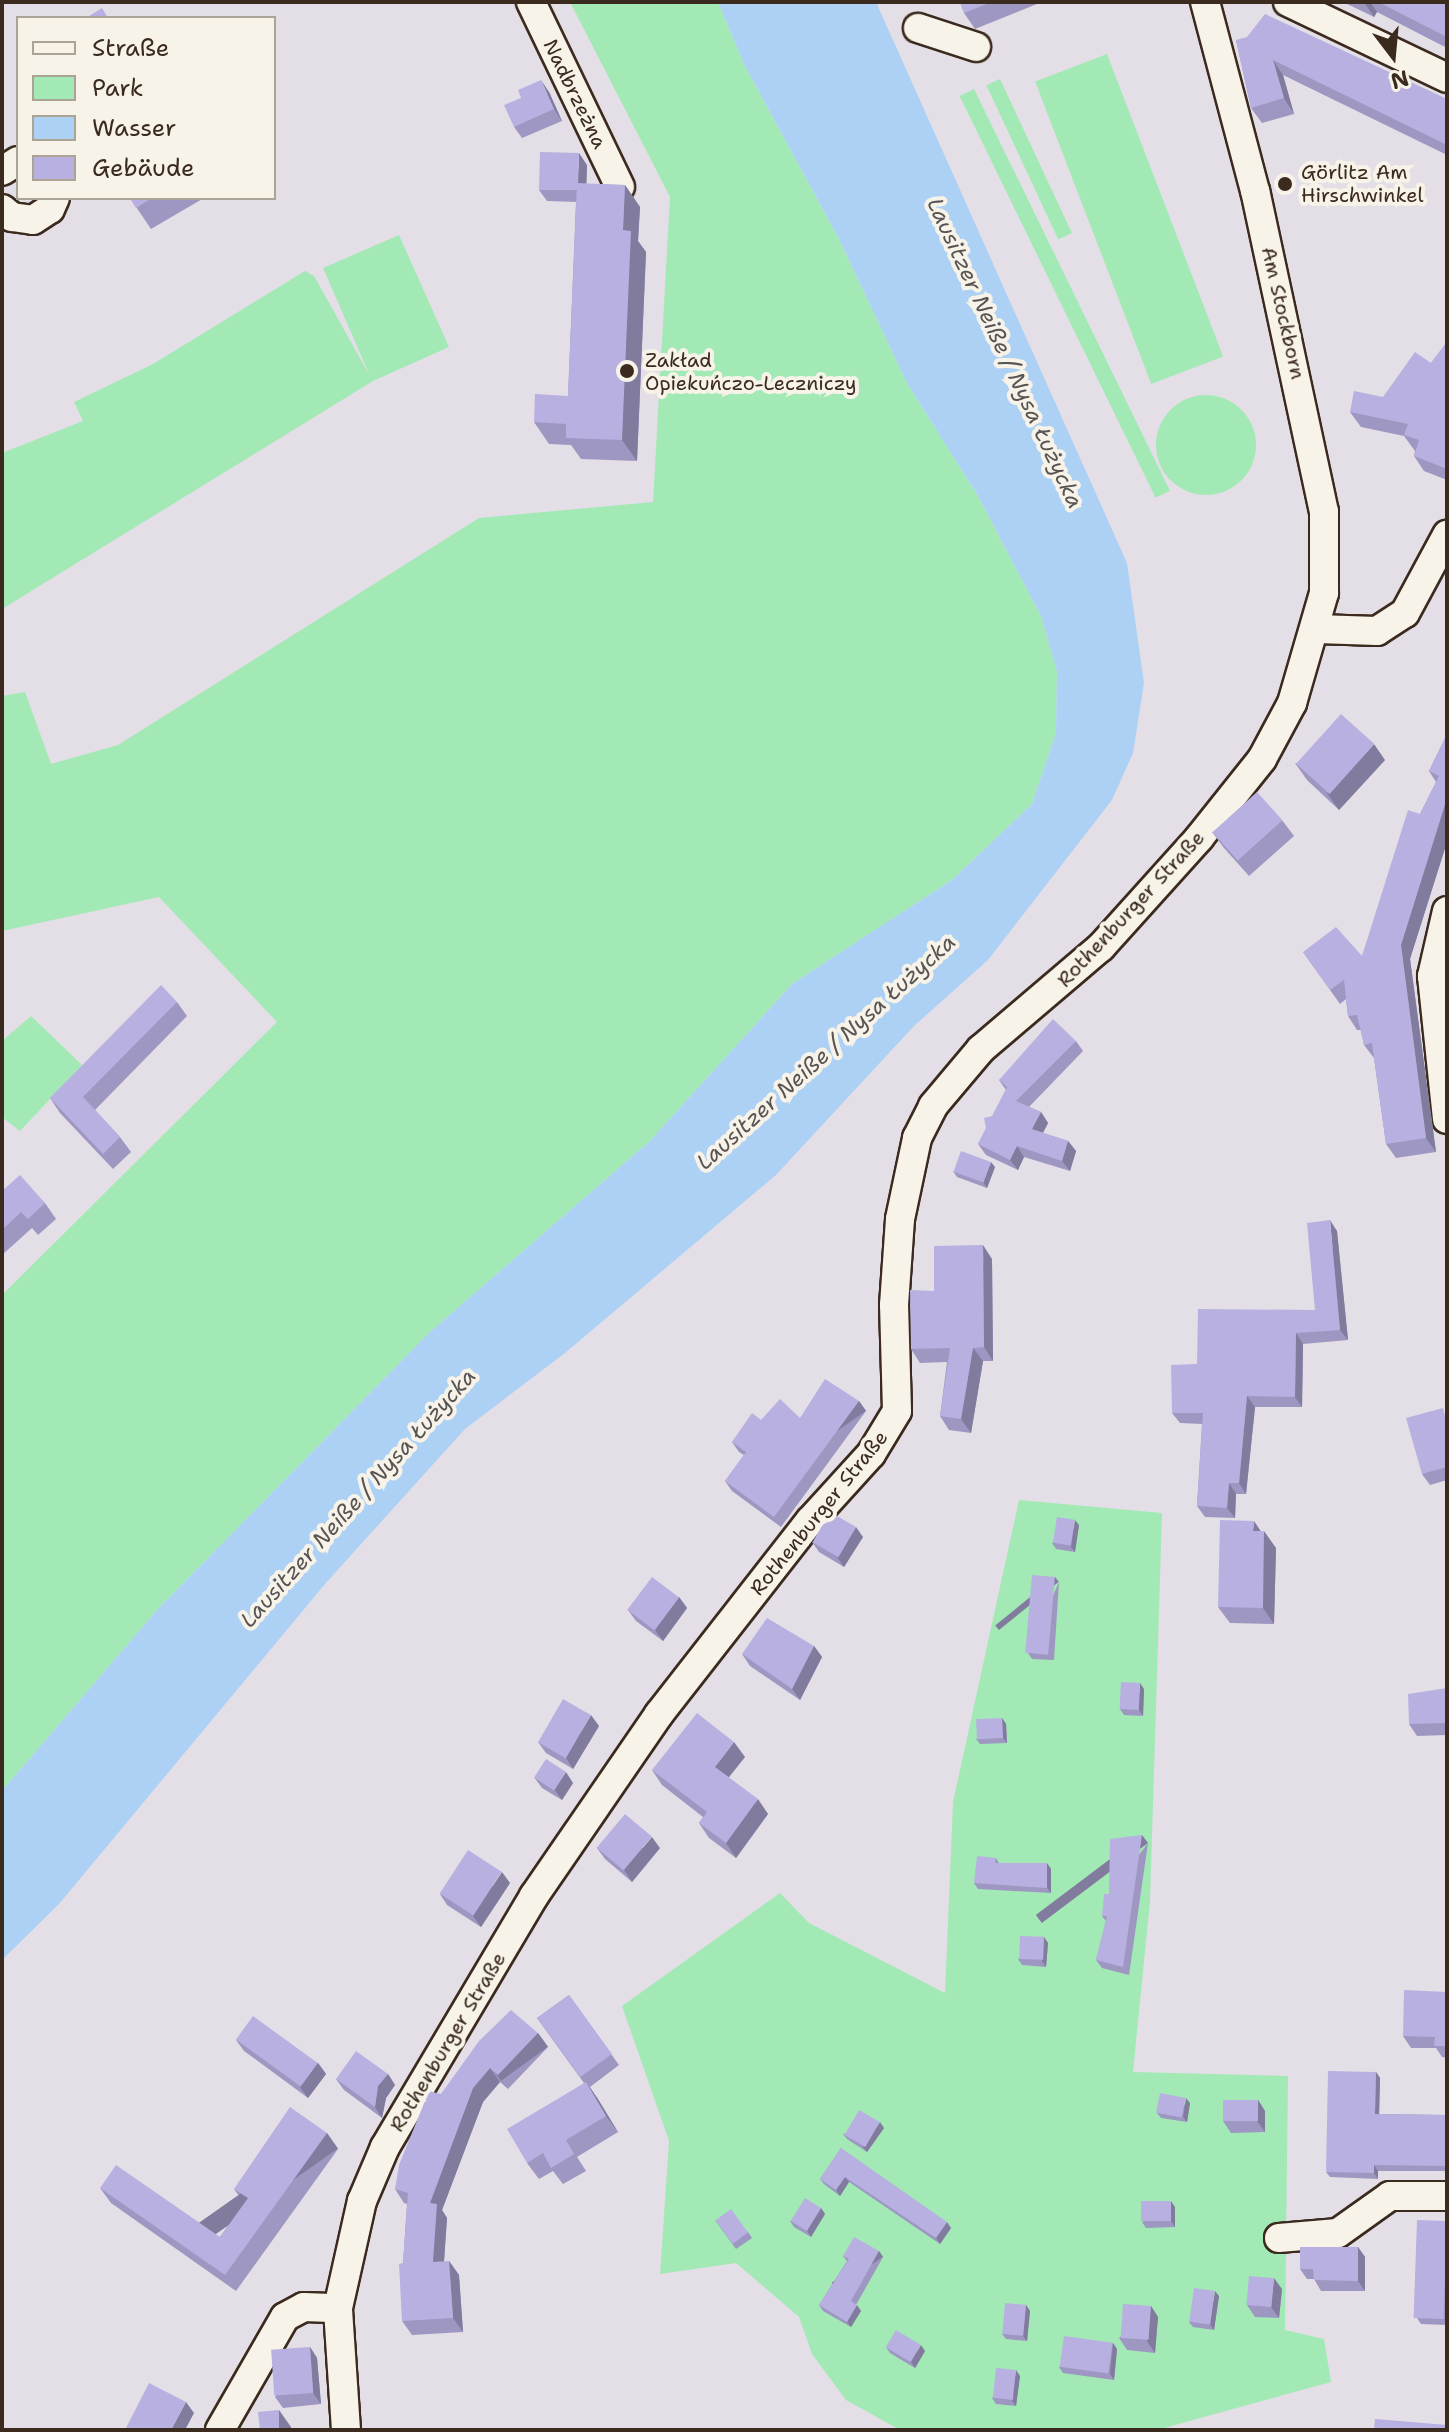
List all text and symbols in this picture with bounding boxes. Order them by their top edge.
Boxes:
legend [16,16,276,200]
north arrow [1353,16,1433,96]
text: Straße [92,32,169,64]
street label: Nadbrzeżna [538,35,612,153]
text: N [1387,63,1412,96]
text: Park [92,72,144,104]
text: Wasser [92,112,176,144]
text: Gebäude [92,152,194,184]
place label: Görlitz Am Hirschwinkel [1301,160,1423,207]
marker: Görlitz Am Hirschwinkel [1276,175,1294,193]
water label: Lausitzer Neiße / Nysa Łużycka [921,194,1089,512]
street label: Am Stockborn [1256,244,1310,382]
place label: Zakład Opiekuńczo-Leczniczy [645,348,857,395]
marker: Zakład Opiekuńczo-Leczniczy [616,360,638,382]
street label: Rothenburger Straße [1052,826,1210,992]
water label: Lausitzer Neiße / Nysa Łużycka [691,929,961,1175]
water label: Lausitzer Neiße / Nysa Łużycka [235,1363,481,1633]
street label: Rothenburger Straße [745,1426,893,1600]
street label: Rothenburger Straße [385,1948,511,2136]

